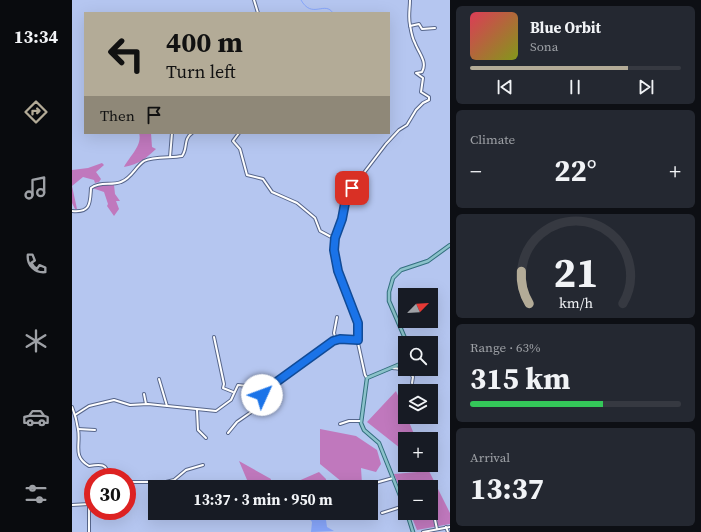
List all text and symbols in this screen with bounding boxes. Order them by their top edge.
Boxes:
text: Blue Orbit [530,17,601,38]
text: 400 m [166,23,243,61]
text: 13:34 [14,24,58,49]
icon: left [100,28,152,80]
text: Sona [530,38,558,55]
text: Turn left [166,59,236,84]
icon: previous [494,76,516,98]
icon: pause [564,76,586,98]
icon: next [635,76,657,98]
icon: directions [22,98,50,126]
icon: arrive [143,104,165,126]
text: Then [100,105,135,126]
text: Climate [470,131,515,148]
text: 22° [554,150,597,191]
text: − [470,156,482,186]
text: + [669,156,681,186]
pin [335,171,369,205]
icon: music [22,174,50,202]
icon: arrive [341,177,363,199]
text: 21 [553,244,598,301]
icon: phone [22,250,50,278]
north arrow [398,288,438,328]
map controls [398,288,438,520]
text: km/h [559,293,593,313]
icon: climate [22,327,50,355]
button: search [398,336,438,376]
text: Range · 63% [470,339,541,356]
text: 315 km [470,358,570,399]
position arrow [241,374,283,416]
button: layers [398,384,438,424]
icon: car [22,403,50,431]
button: + [398,432,438,472]
text: Arrival [470,449,510,466]
speed limit sign: 30 [84,468,136,520]
text: 13:37 [470,468,544,509]
icon: filters [22,480,50,508]
button: − [398,480,438,520]
text: 13:37 · 3 min · 950 m [194,489,333,510]

